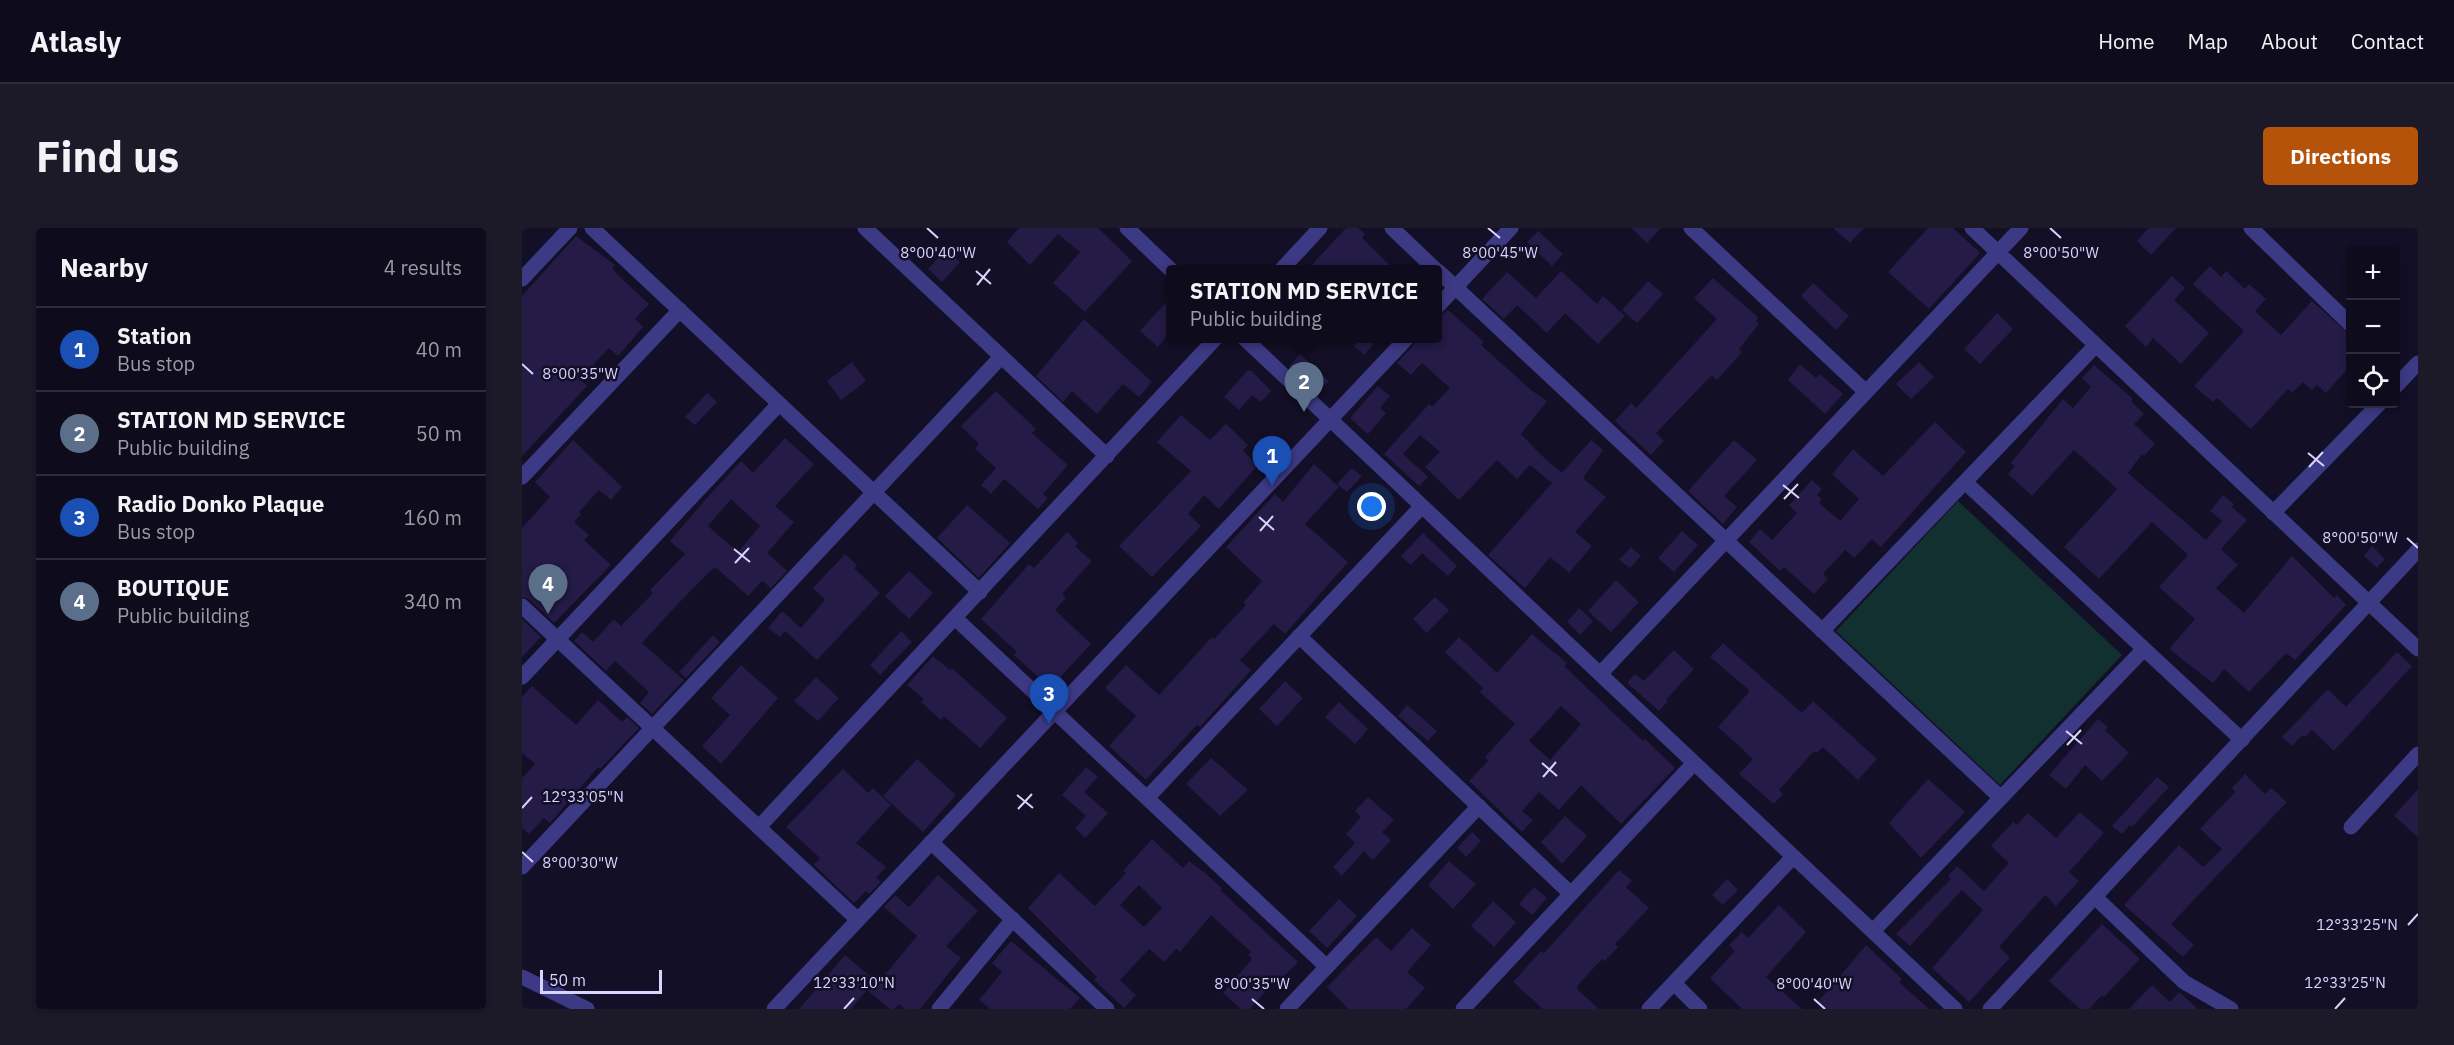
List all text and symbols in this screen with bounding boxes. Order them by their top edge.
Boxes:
text: Atlasly [30,23,121,60]
text: Home [2098,27,2155,55]
text: Map [2188,27,2228,55]
text: About [2261,27,2318,55]
text: Contact [2351,27,2424,55]
button: Directions [2263,127,2418,185]
text: Find us [36,129,179,184]
text: 8°00'40"W [900,243,976,262]
text: 8°00'45"W [1462,243,1538,262]
text: 8°00'50"W [2023,243,2099,262]
map controls [2346,246,2400,408]
button: + [2346,246,2400,300]
text: Nearby [60,250,148,284]
text: 4 results [384,254,462,281]
popup [1166,265,1442,343]
text: STATION MD SERVICE [1190,276,1418,305]
button: − [2346,300,2400,354]
text: Public building [1190,305,1322,332]
text: Station [117,321,192,350]
text: 1 [74,336,86,363]
text: 40 m [416,336,462,363]
text: Bus stop [117,350,195,377]
button: locate [2346,354,2400,408]
pin: 2 [1284,362,1324,412]
text: 8°00'35"W [542,364,618,383]
text: STATION MD SERVICE [117,405,346,434]
text: 2 [74,420,86,447]
text: 50 m [416,420,462,447]
text: Public building [117,434,249,461]
pin: 1 [1252,436,1292,486]
text: Radio Donko Plaque [117,489,324,518]
your location [1357,492,1386,521]
text: 3 [74,504,86,531]
text: 160 m [404,504,462,531]
text: Bus stop [117,518,195,545]
text: 8°00'50"W [2322,528,2398,547]
pin: 4 [528,564,568,614]
text: BOUTIQUE [117,573,229,602]
text: 4 [74,588,86,615]
text: 340 m [404,588,462,615]
text: Public building [117,602,249,629]
pin: 3 [1030,674,1068,724]
text: 12°33'05"N [542,787,624,806]
text: 8°00'30"W [542,853,618,872]
text: 12°33'25"N [2316,915,2398,934]
scale bar [540,967,662,994]
text: 50 m [549,970,586,990]
text: 12°33'10"N [813,973,895,992]
text: 12°33'25"N [2304,973,2386,992]
text: 8°00'35"W [1214,974,1290,993]
text: 8°00'40"W [1776,974,1852,993]

